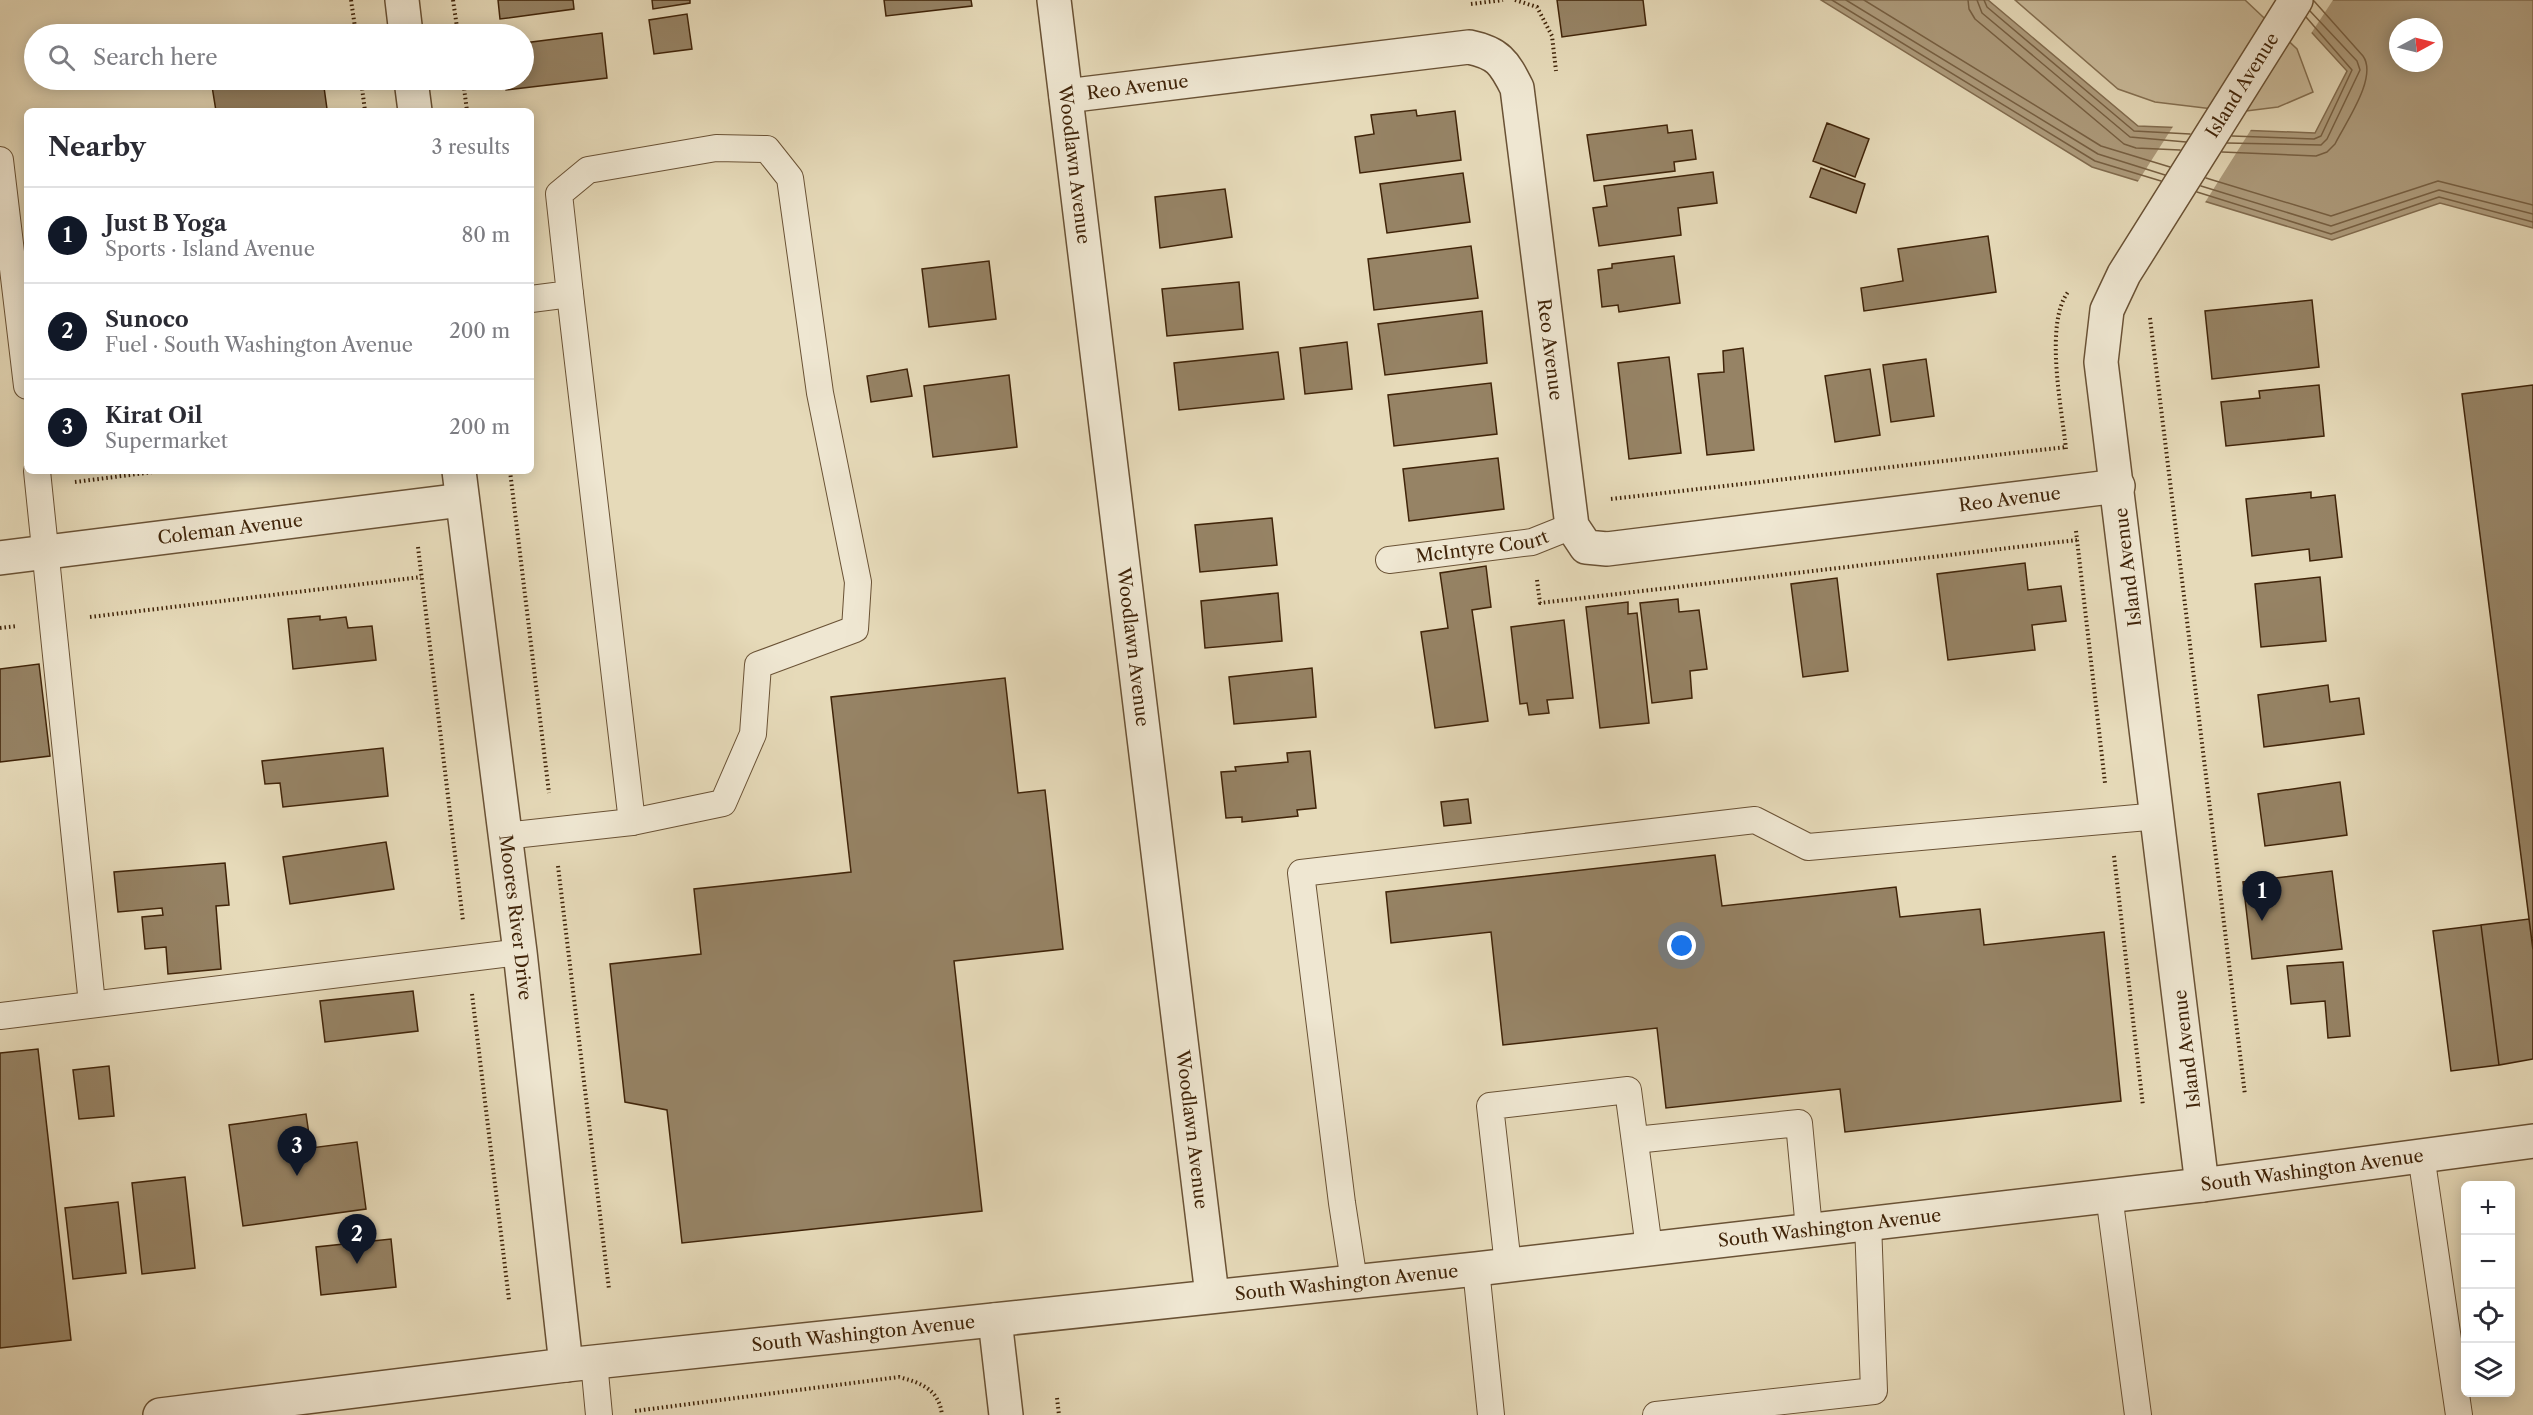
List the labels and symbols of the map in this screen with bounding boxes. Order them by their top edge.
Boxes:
north arrow [2389,18,2443,72]
street label: Island Avenue [2201,29,2284,142]
street label: Reo Avenue [1085,70,1190,104]
street label: Woodlawn Avenue [1053,83,1095,245]
street label: Reo Avenue [1533,297,1567,402]
street label: Reo Avenue [1958,482,2062,517]
street label: Island Avenue [2110,506,2146,628]
street label: Coleman Avenue [156,509,304,549]
street label: McIntyre Court [1414,525,1552,568]
street label: Woodlawn Avenue [1112,565,1154,728]
street label: Moores River Drive [494,833,536,1001]
pin: 1 [2242,872,2282,921]
your location [1667,931,1696,960]
street label: Island Avenue [2169,988,2205,1110]
street label: Woodlawn Avenue [1171,1048,1212,1210]
pin: 3 [278,1126,316,1176]
street label: South Washington Avenue [2199,1145,2425,1196]
street label: South Washington Avenue [1717,1204,1942,1252]
pin: 2 [338,1214,376,1264]
street label: South Washington Avenue [1234,1260,1459,1305]
street label: South Washington Avenue [750,1311,976,1356]

